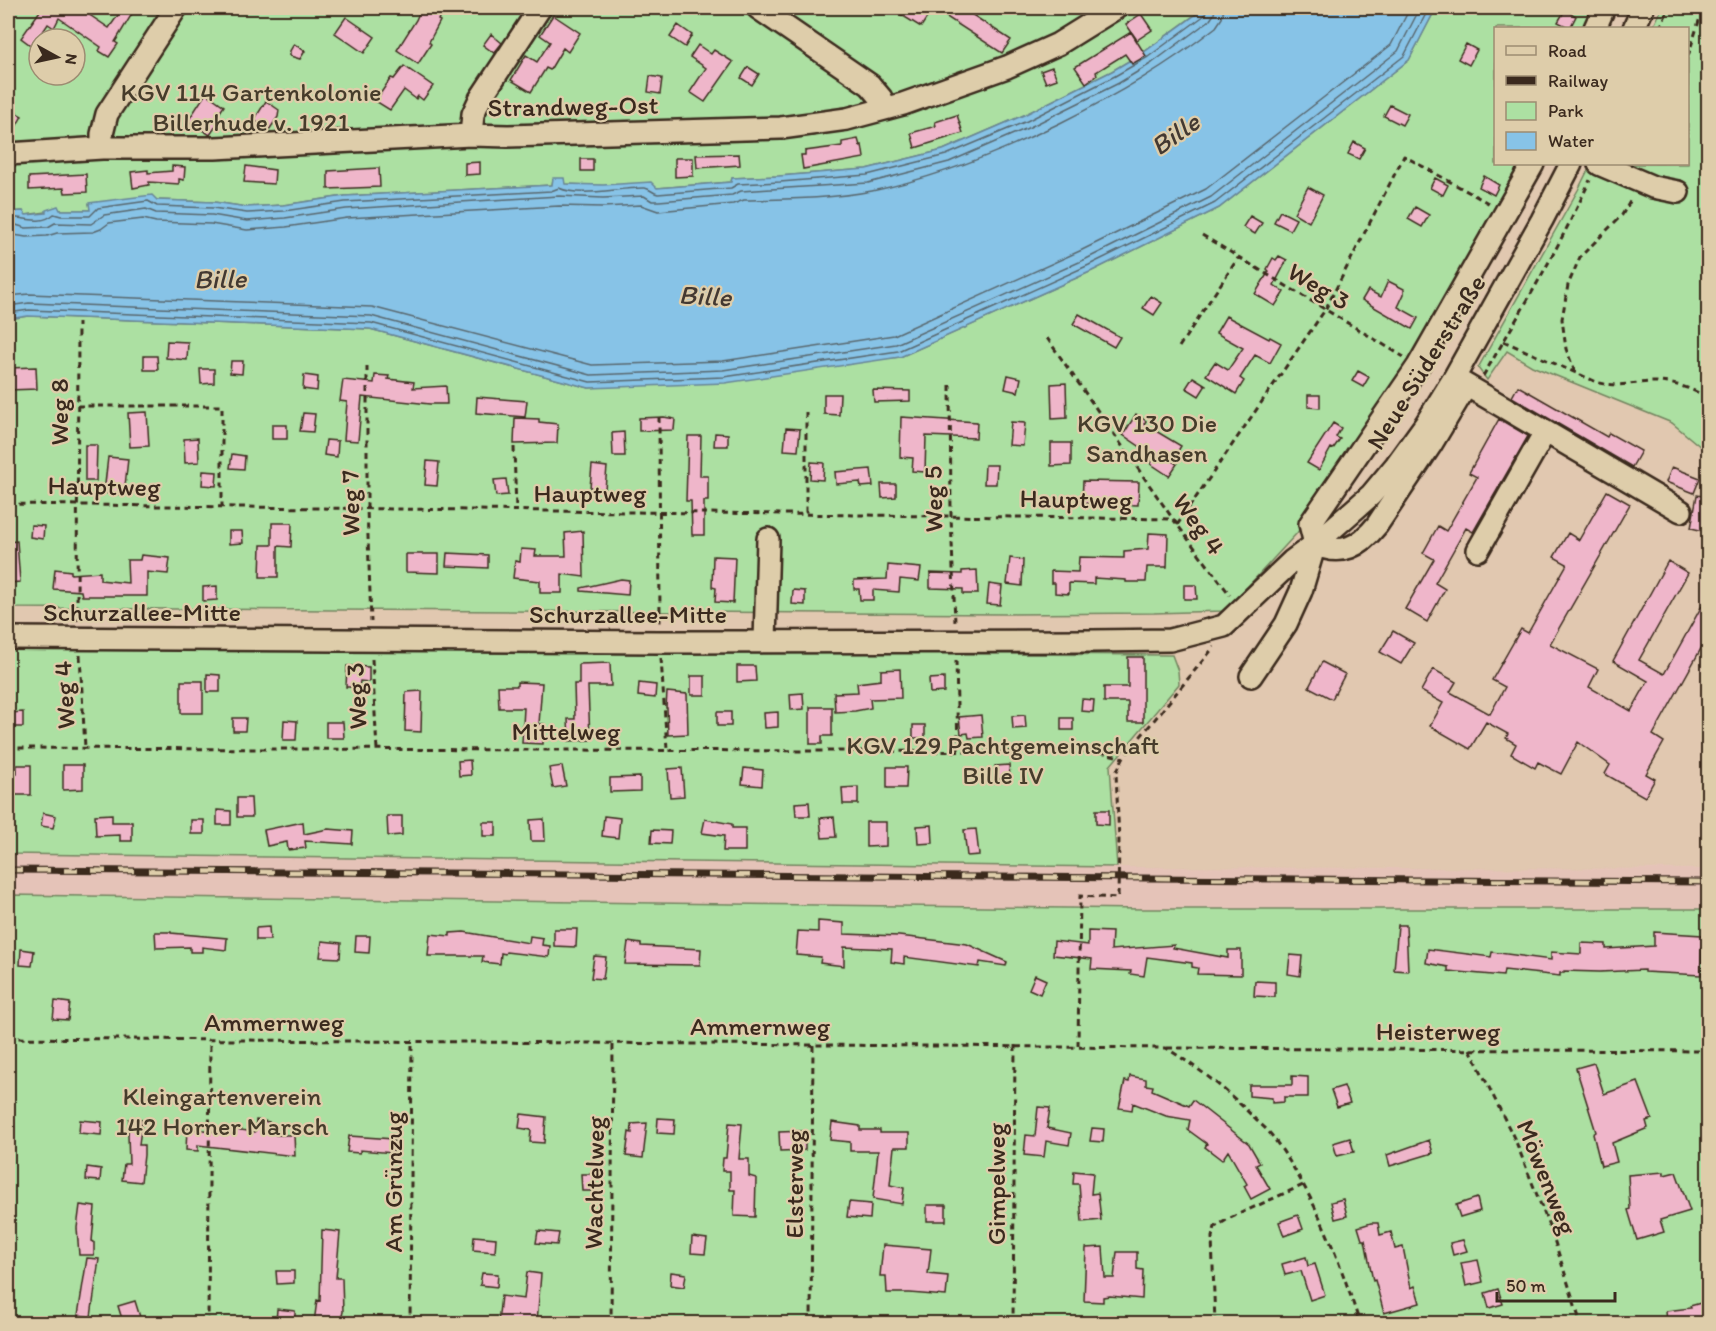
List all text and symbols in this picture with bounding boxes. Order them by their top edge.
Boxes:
north arrow [27,27,87,87]
legend [1494,27,1689,165]
text: Road [1548,40,1587,62]
text: N [61,52,82,66]
text: Railway [1548,70,1609,92]
park label: KGV 114 Gartenkolonie Billerhude v. 1921 [120,76,382,138]
street label: Strandweg-Ost [487,89,659,123]
text: Park [1548,100,1583,122]
water label: Bille [1144,104,1207,162]
text: Water [1548,130,1594,152]
street label: Weg 3 [1282,255,1356,317]
water label: Bille [193,262,248,295]
street label: Neue Süderstraße [1359,269,1493,455]
water label: Bille [678,278,733,313]
street label: Weg 8 [43,378,75,446]
park label: KGV 130 Die Sandhasen [1077,407,1217,469]
street label: Weg 5 [916,465,950,533]
street label: Hauptweg [47,469,161,503]
street label: Weg 7 [333,470,367,536]
street label: Hauptweg [534,477,647,509]
street label: Hauptweg [1019,482,1133,516]
street label: Weg 4 [1166,487,1232,561]
street label: Schurzallee-Mitte [43,596,241,628]
street label: Schurzallee-Mitte [529,598,727,630]
street label: Weg 4 [46,660,82,730]
street label: Weg 3 [338,662,374,730]
street label: Mittelweg [512,715,621,747]
park label: KGV 129 Pachtgemeinschaft Bille IV [846,729,1160,791]
street label: Ammernweg [204,1006,345,1038]
street label: Ammernweg [690,1010,831,1042]
street label: Heisterweg [1376,1015,1501,1047]
park label: Kleingartenverein 142 Horner Marsch [115,1080,329,1142]
street label: Am Grünzug [377,1111,409,1252]
street label: Wachtelweg [577,1115,611,1250]
street label: Möwenweg [1509,1115,1585,1240]
street label: Gimpelweg [980,1122,1012,1245]
street label: Elsterweg [778,1129,810,1239]
scale bar [1497,1265,1616,1303]
text: 50 m [1506,1275,1546,1297]

